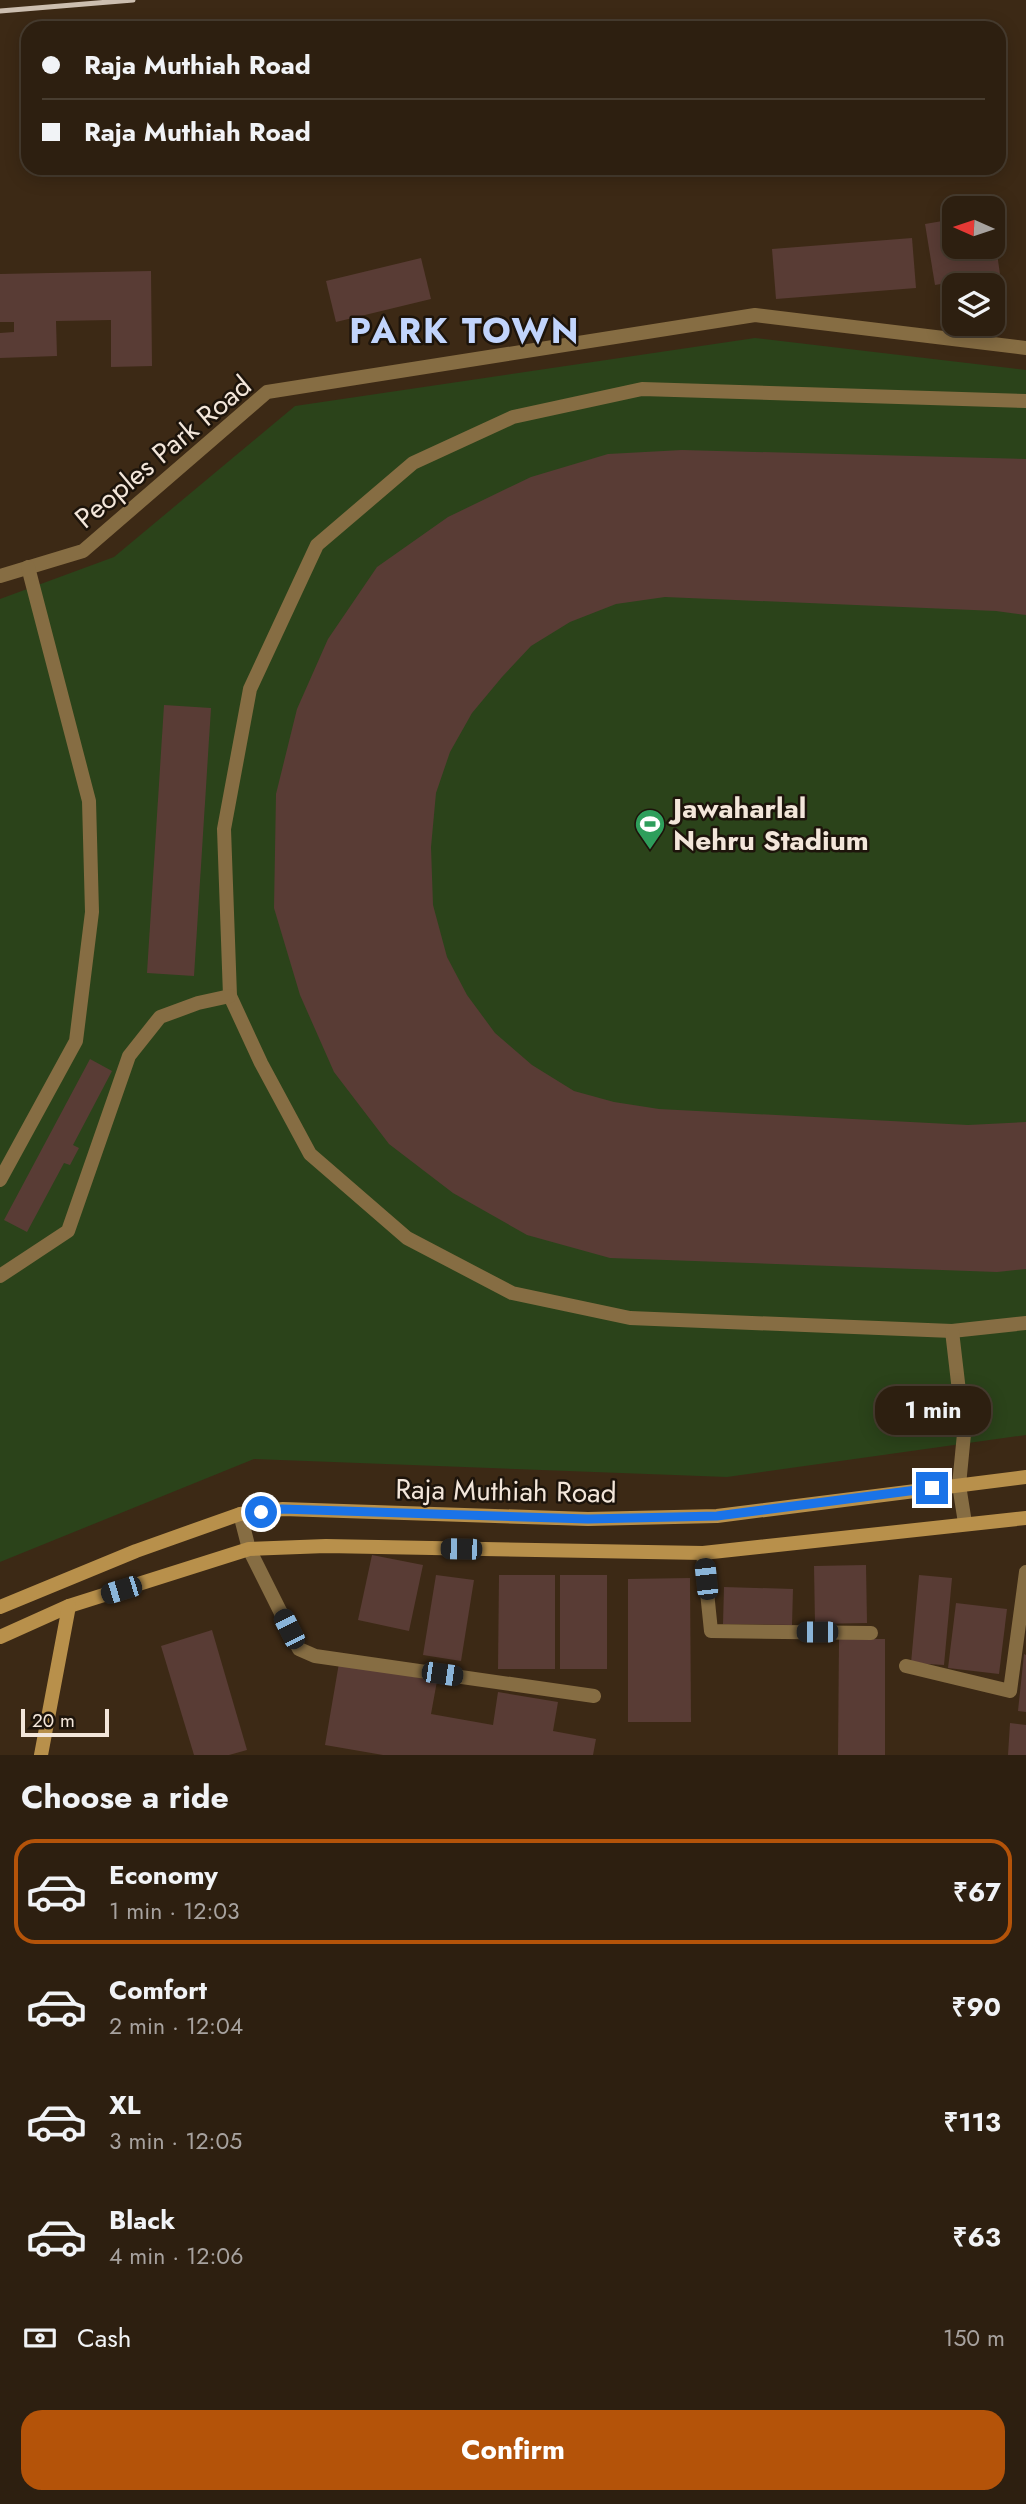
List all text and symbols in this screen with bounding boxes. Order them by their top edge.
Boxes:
text: Raja Muthiah Road [84,46,311,84]
text: Raja Muthiah Road [84,113,311,151]
north arrow [942,196,1004,259]
map controls [942,196,1005,336]
button: layers [942,273,1005,336]
district label: PARK TOWN [349,306,581,356]
street label: Peoples Park Road [66,366,260,538]
place label: Jawaharlal Nehru Stadium [668,788,869,861]
sports icon: Jawaharlal Nehru Stadium [633,807,667,851]
callout: 1 min [874,1386,990,1436]
text: 1 min [904,1393,962,1427]
street label: Raja Muthiah Road [395,1469,617,1513]
route end [916,1472,948,1504]
route start [245,1496,277,1528]
car [440,1538,483,1560]
car [694,1557,719,1601]
car [98,1574,145,1606]
car [271,1606,308,1652]
car [797,1622,839,1643]
car [420,1661,465,1687]
scale bar [21,1706,108,1738]
text: 20 m [32,1707,75,1734]
text: Choose a ride [21,1774,229,1820]
text: Economy [109,1856,218,1894]
icon: car [25,1860,88,1923]
text: ₹67 [953,1873,1001,1911]
text: 1 min · 12:03 [109,1894,240,1928]
text: Comfort [109,1971,207,2009]
icon: car [25,1975,88,2038]
text: ₹90 [952,1988,1001,2026]
text: 2 min · 12:04 [109,2009,243,2043]
text: XL [109,2086,141,2124]
icon: car [25,2090,88,2153]
text: ₹113 [944,2103,1001,2141]
text: 3 min · 12:05 [109,2124,242,2158]
text: Black [109,2201,175,2239]
icon: car [25,2205,88,2268]
text: ₹63 [953,2218,1001,2256]
text: 4 min · 12:06 [109,2239,243,2273]
icon: cash [21,2319,59,2357]
text: Cash [77,2319,131,2357]
text: 150 m [943,2321,1005,2355]
button: Confirm [21,2410,1005,2490]

